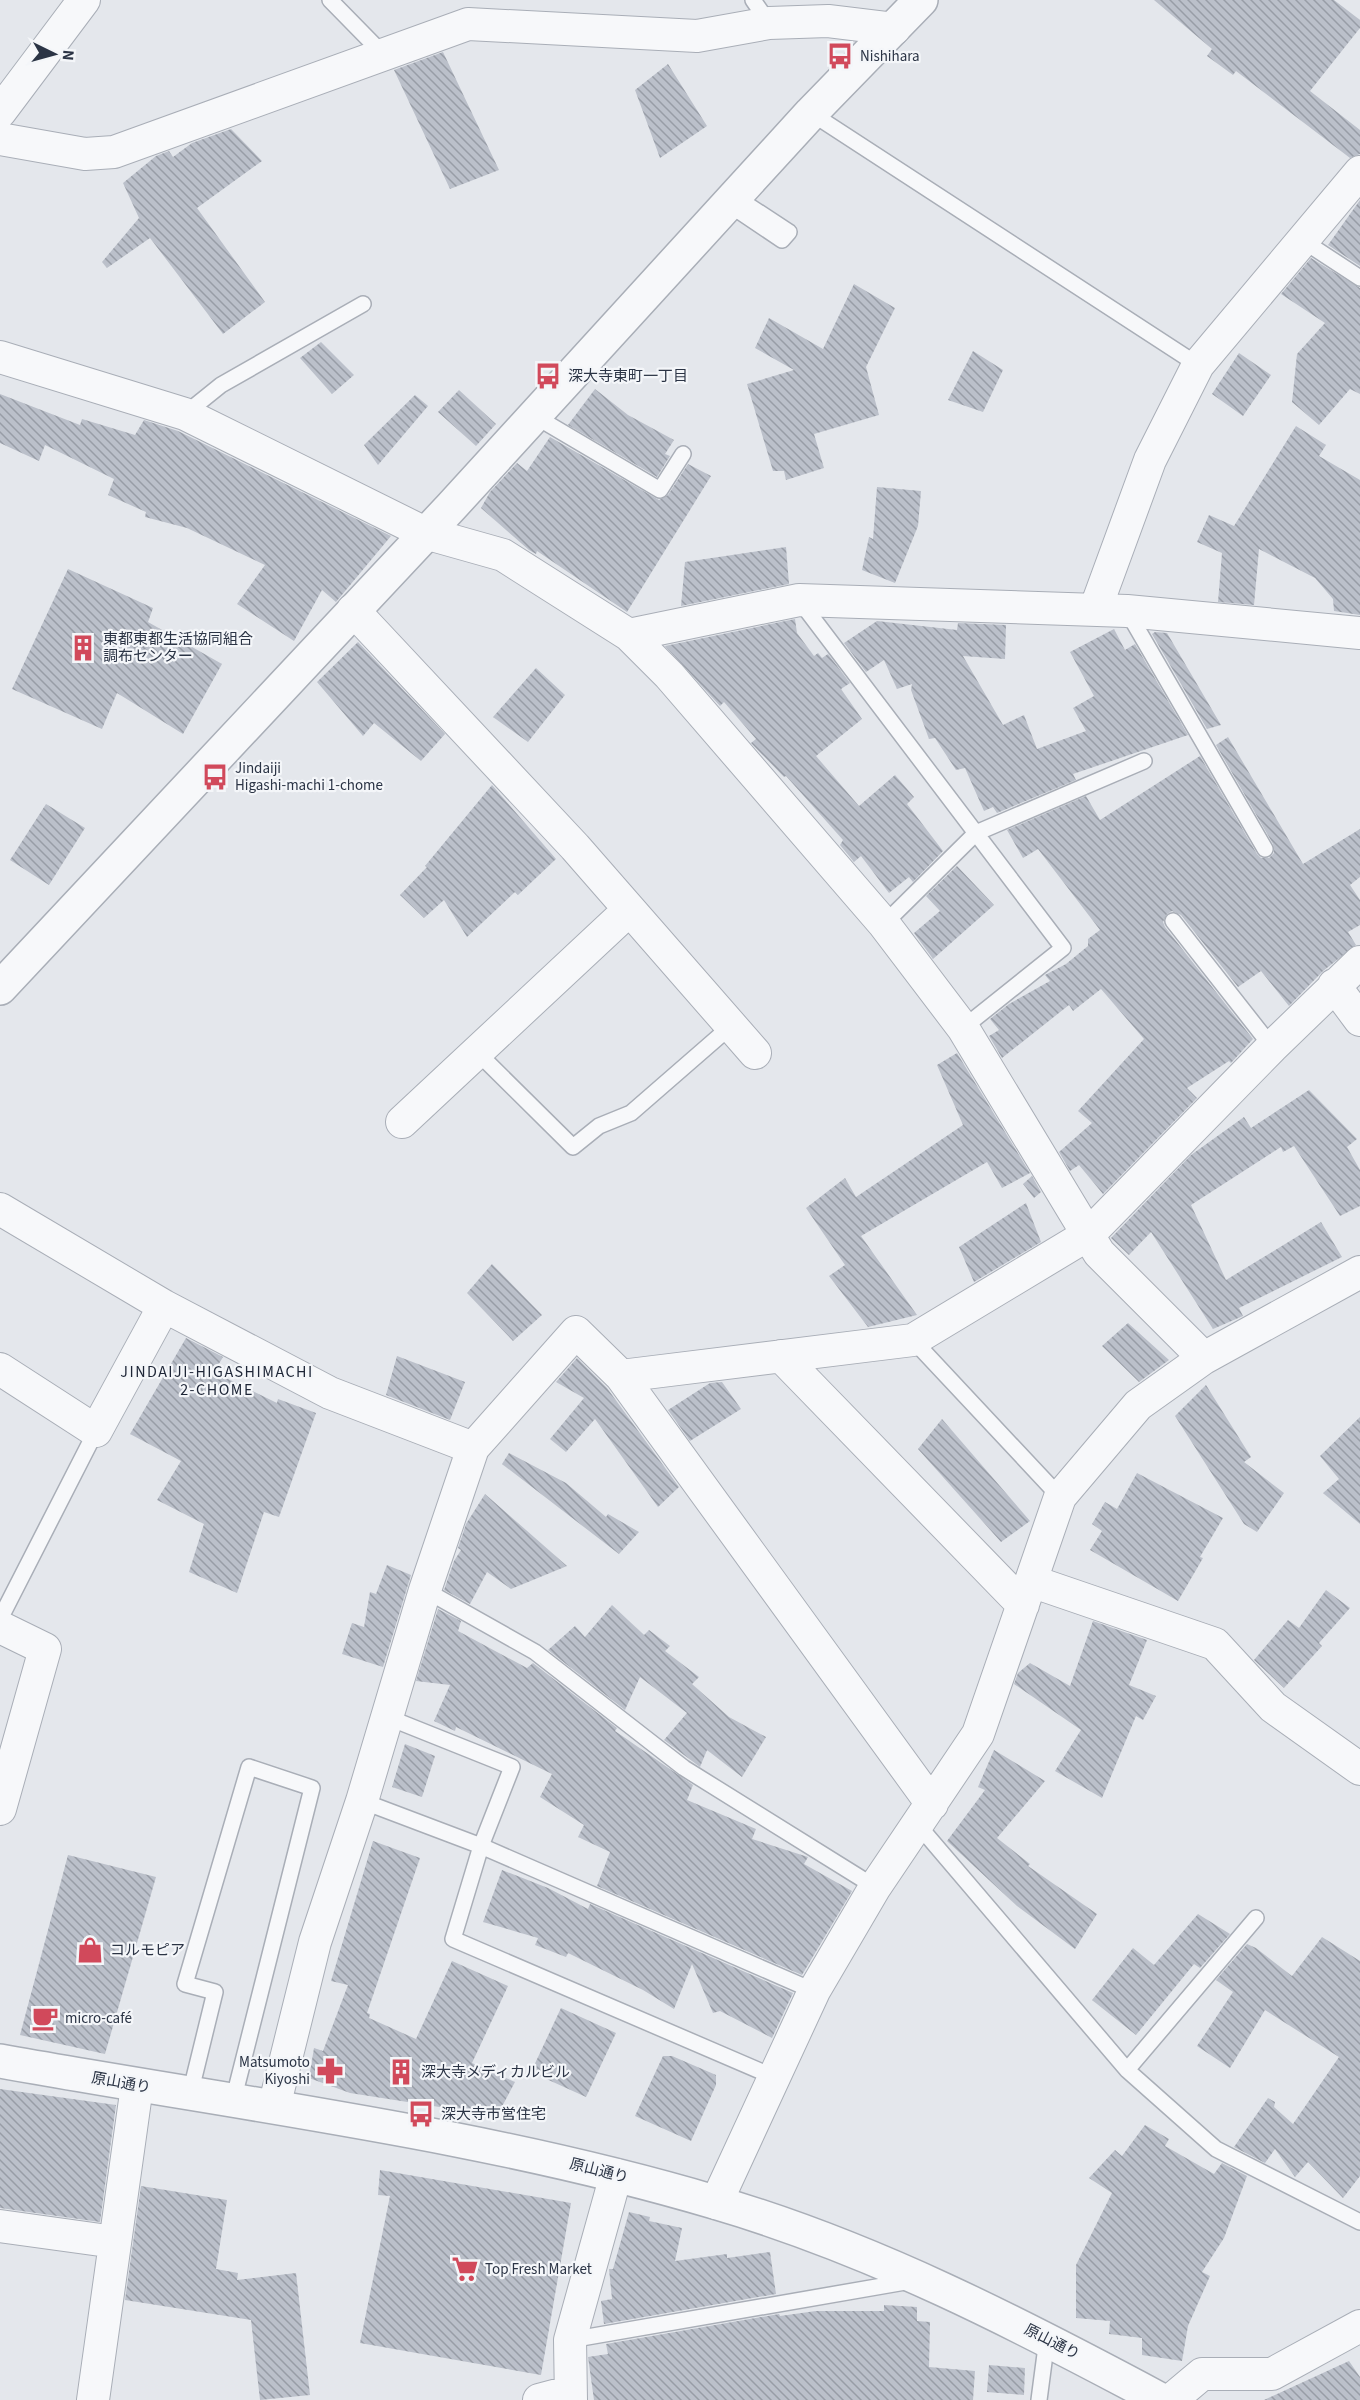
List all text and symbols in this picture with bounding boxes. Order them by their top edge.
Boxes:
north arrow [24,24,84,84]
bus stop icon: Nishihara [825,41,855,71]
place label: Nishihara [860,46,920,67]
text: N [57,49,79,61]
bus stop icon: 深大寺東町一丁目 [533,361,563,391]
place label: 深大寺東町一丁目 [568,366,688,387]
place label: 東都東都生活協同組合 調布センター [103,629,253,667]
building icon: 東都東都生活協同組合 調布センター [68,633,98,663]
place label: Jindaiji Higashi-machi 1-chome [235,758,383,796]
bus stop icon: Jindaiji Higashi-machi 1-chome [200,762,230,792]
district label: JINDAIJI-HIGASHIMACHI 2-CHOME [120,1361,314,1401]
shop icon: コルモピア [75,1935,105,1965]
place label: コルモピア [110,1940,185,1961]
cafe icon: micro-café [30,2003,60,2033]
place label: micro-café [65,2008,132,2029]
place label: Matsumoto Kiyoshi [239,2052,310,2090]
pharmacy icon: Matsumoto Kiyoshi [315,2056,345,2086]
building icon: 深大寺メディカルビル [386,2057,416,2087]
place label: 深大寺メディカルビル [421,2062,570,2083]
street label: 原山通り [90,2067,152,2099]
bus stop icon: 深大寺市営住宅 [406,2099,436,2129]
place label: 深大寺市営住宅 [441,2104,546,2125]
street label: 原山通り [567,2154,631,2188]
supermarket icon: Top Fresh Market [450,2254,480,2284]
place label: Top Fresh Market [485,2259,592,2280]
street label: 原山通り [1020,2319,1084,2365]

